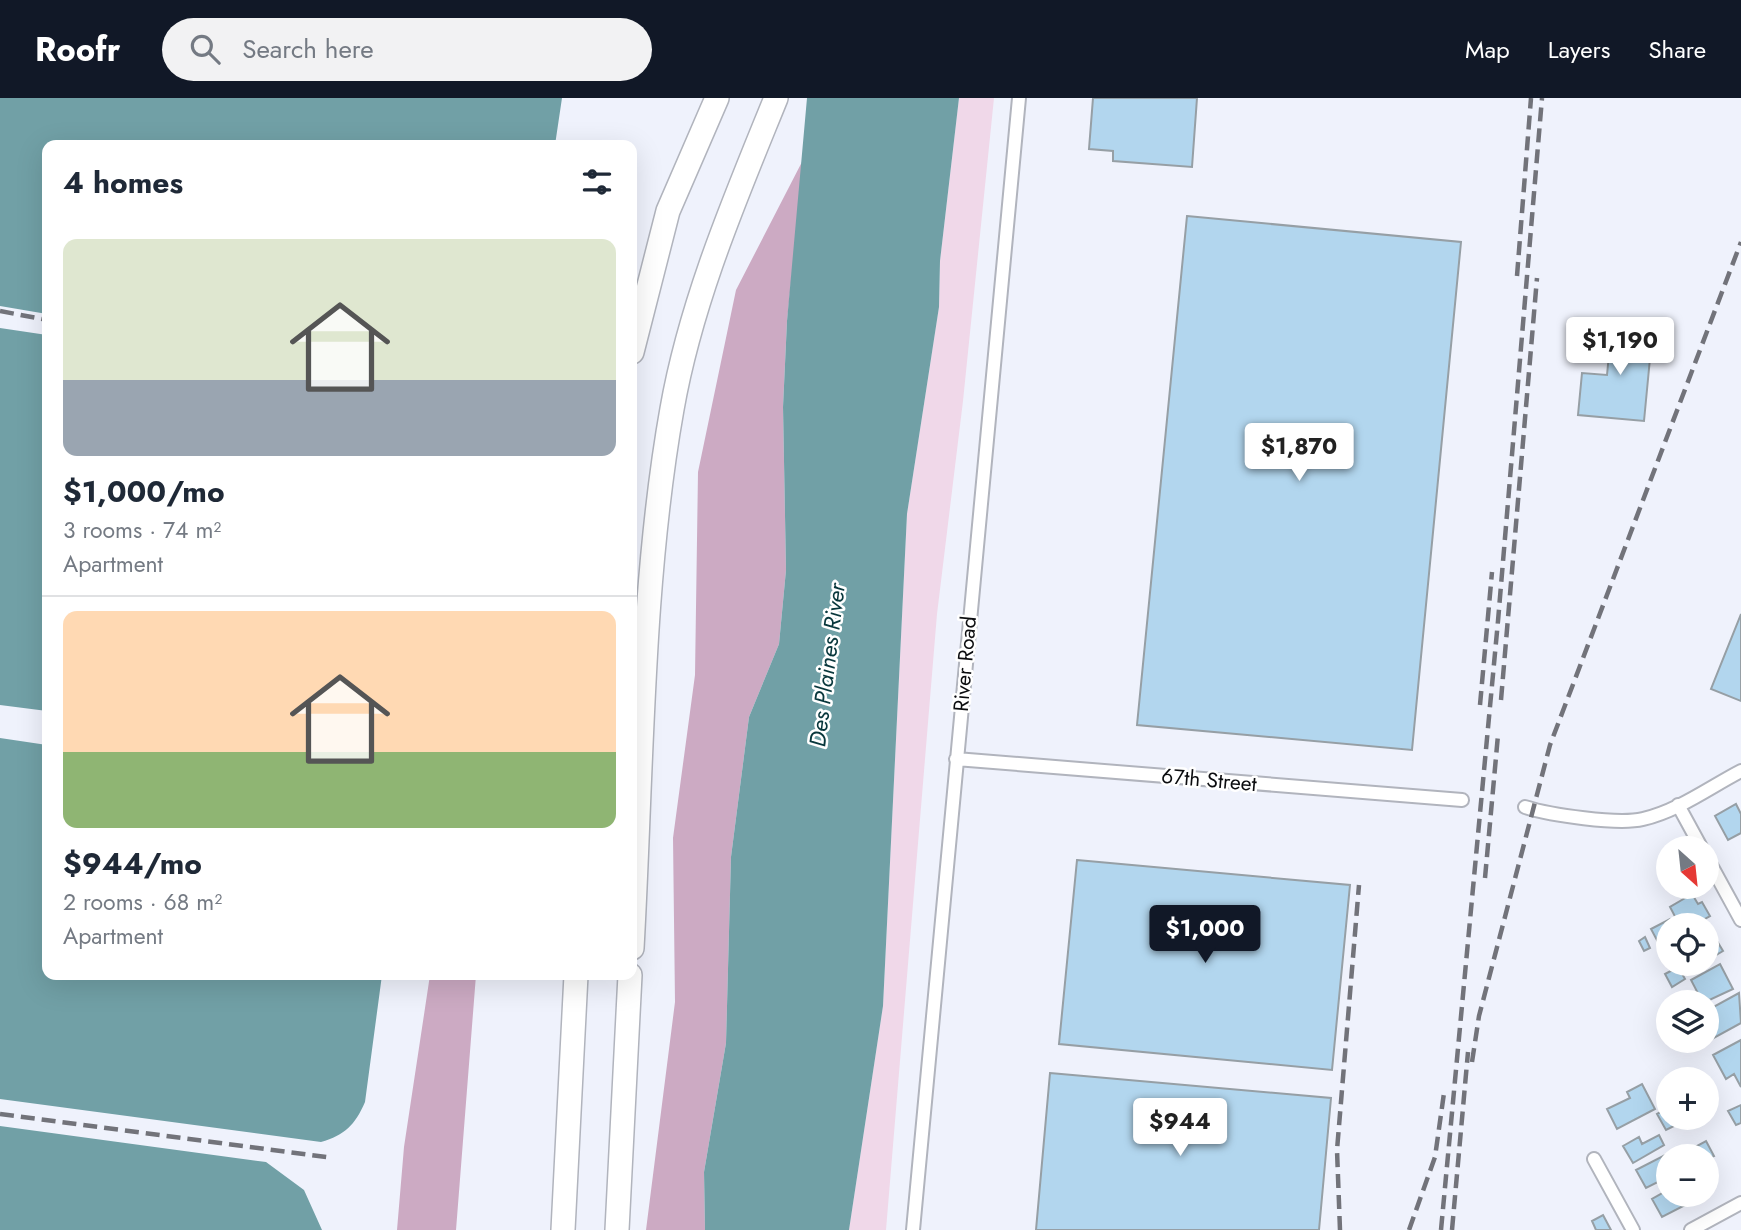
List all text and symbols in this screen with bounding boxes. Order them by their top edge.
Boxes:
search box [162,18,652,81]
text: Roofr [35,26,120,73]
icon: search [186,30,224,68]
text: Search here [242,30,374,68]
text: Map [1465,32,1510,67]
text: Layers [1548,32,1610,67]
text: Share [1648,32,1706,67]
text: 4 homes [63,161,183,204]
icon: filters [578,163,616,201]
icon: home [277,284,403,410]
pin: $1,190 [1563,317,1677,377]
text: $1,190 [1582,323,1658,357]
pin: $1,870 [1242,424,1356,483]
text: $1,870 [1261,429,1337,463]
text: $1,000/mo [63,470,225,513]
text: 3 rooms · 74 m² [63,513,221,547]
text: Apartment [63,547,163,581]
water label: Des Plaines River [800,580,854,749]
street label: River Road [946,615,984,713]
icon: home [277,656,403,782]
street label: 67th Street [1160,761,1258,799]
north arrow [1656,836,1718,900]
map controls [1656,836,1719,1207]
text: $944/mo [63,842,202,885]
text: 2 rooms · 68 m² [63,885,222,919]
pin: $1,000 [1148,906,1262,965]
text: $1,000 [1165,911,1245,945]
button: locate [1656,913,1719,976]
text: Apartment [63,919,163,953]
button: layers [1656,990,1719,1053]
button: + [1656,1067,1719,1130]
pin: $944 [1139,1098,1221,1158]
text: $944 [1149,1104,1211,1138]
button: − [1656,1144,1719,1207]

